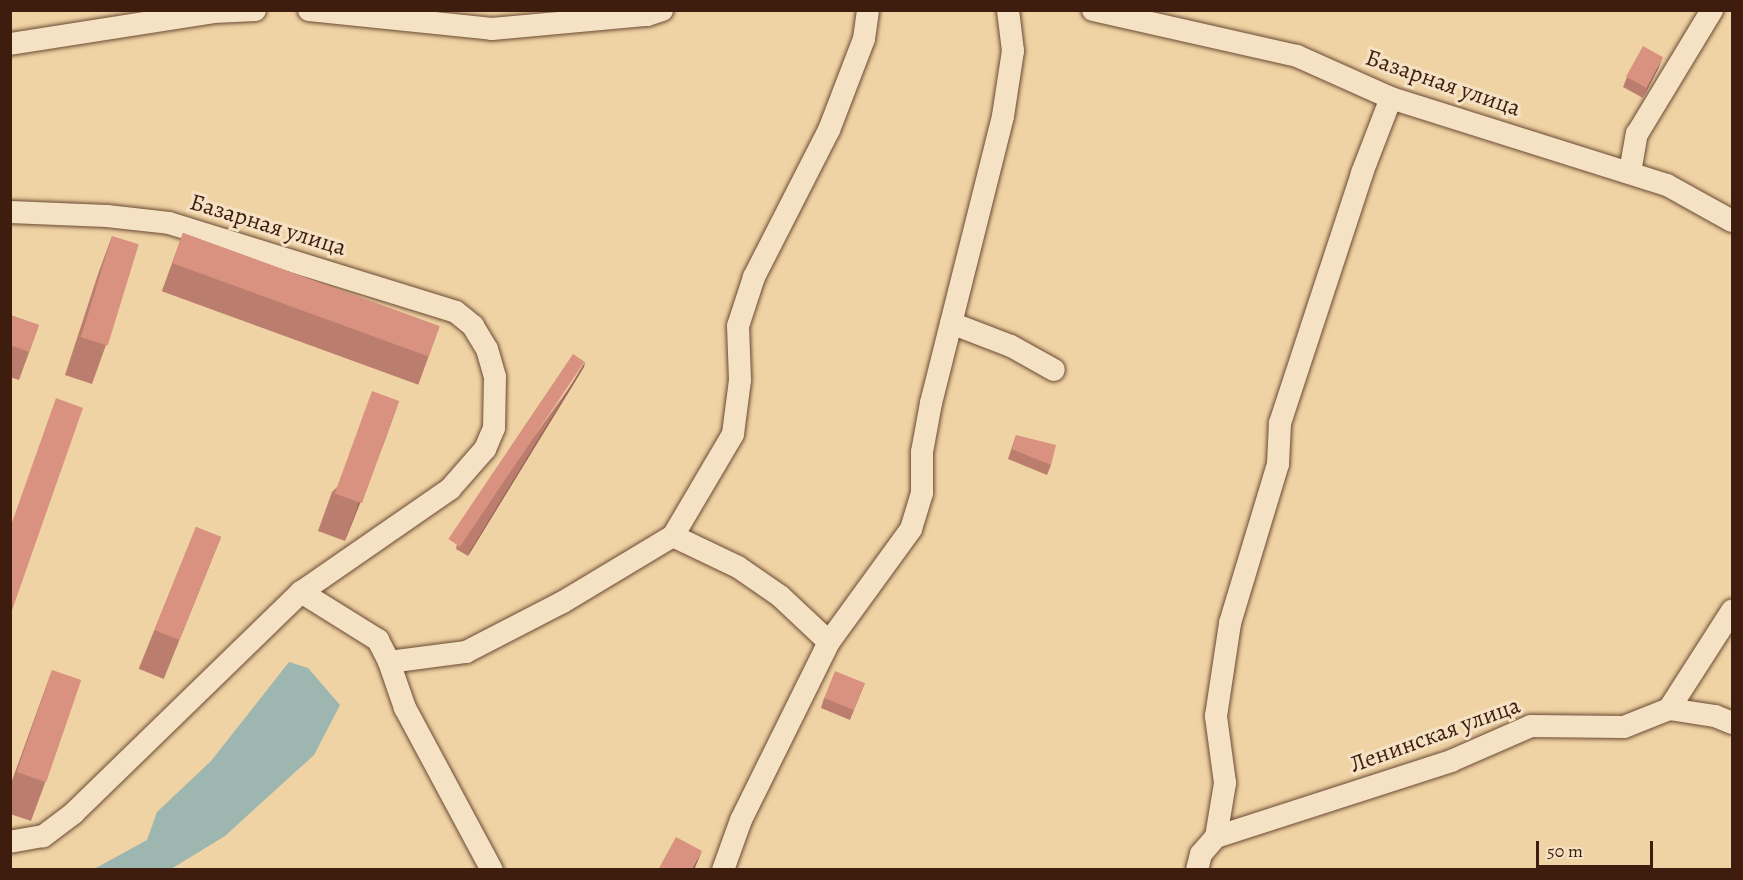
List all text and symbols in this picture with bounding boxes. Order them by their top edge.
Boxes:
street label: Базарная улица [1362,43,1524,123]
street label: Базарная улица [186,188,350,262]
street label: Ленинская улица [1346,691,1524,779]
scale bar [1539,829,1656,867]
text: 50 m [1547,839,1583,863]

